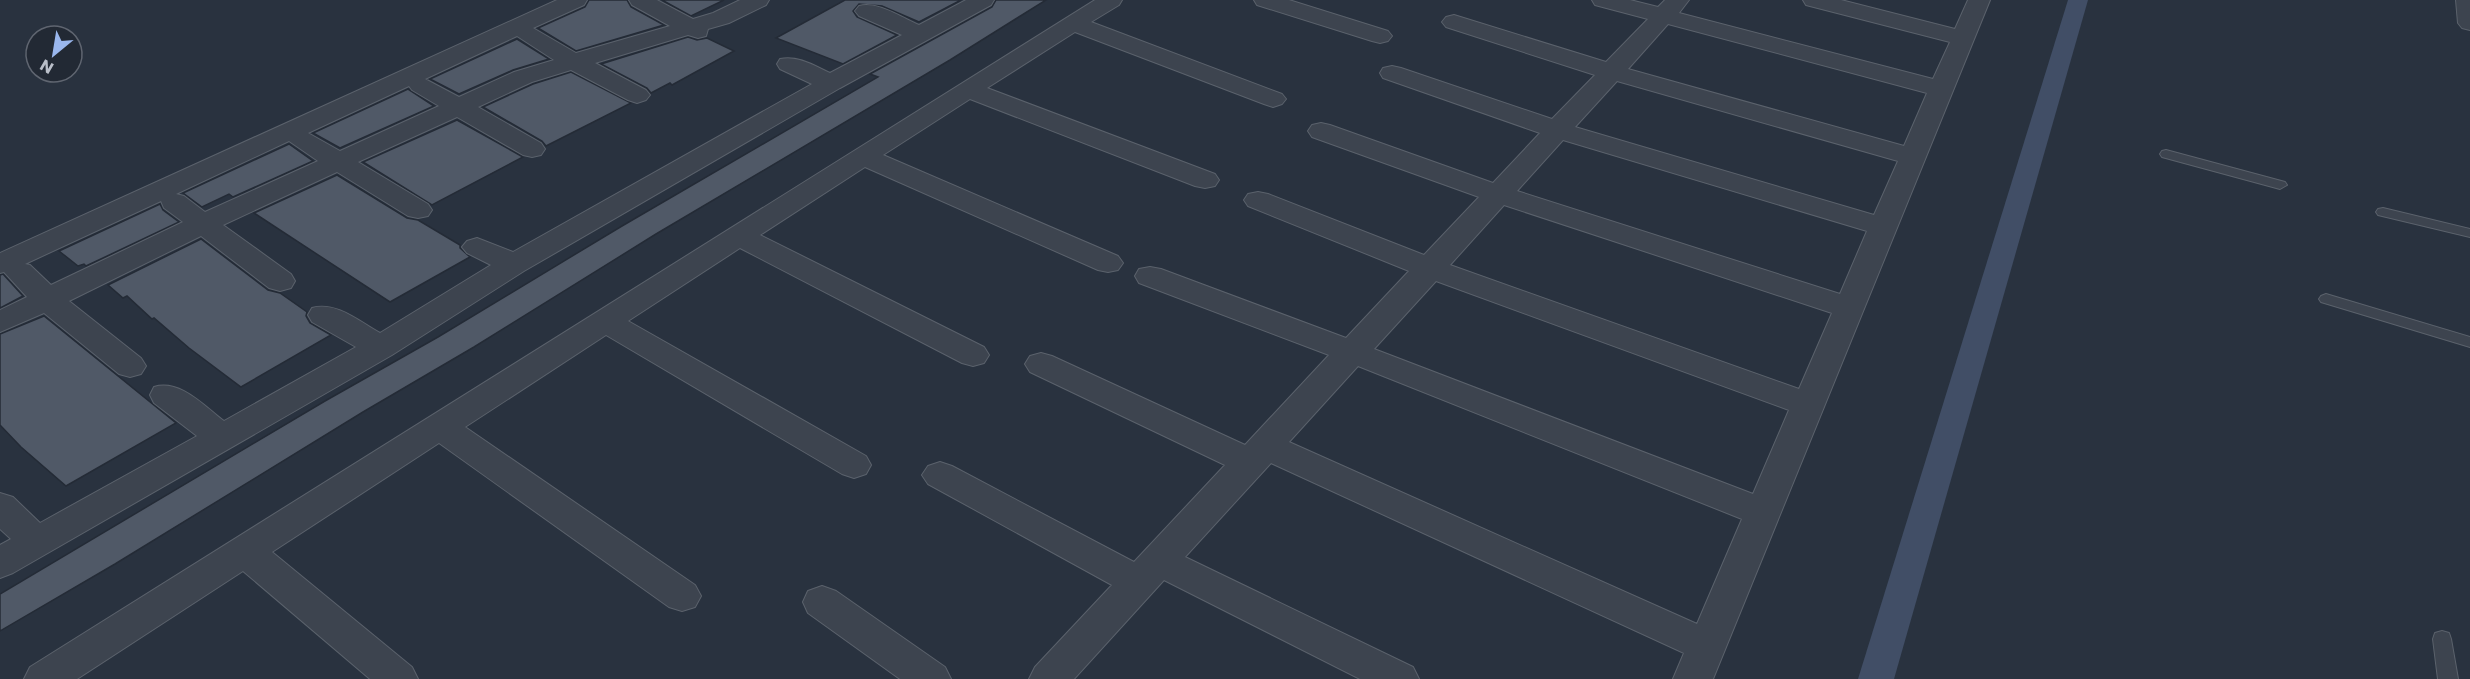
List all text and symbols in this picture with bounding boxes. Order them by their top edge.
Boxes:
north arrow [24,24,84,84]
text: N [36,54,58,80]

